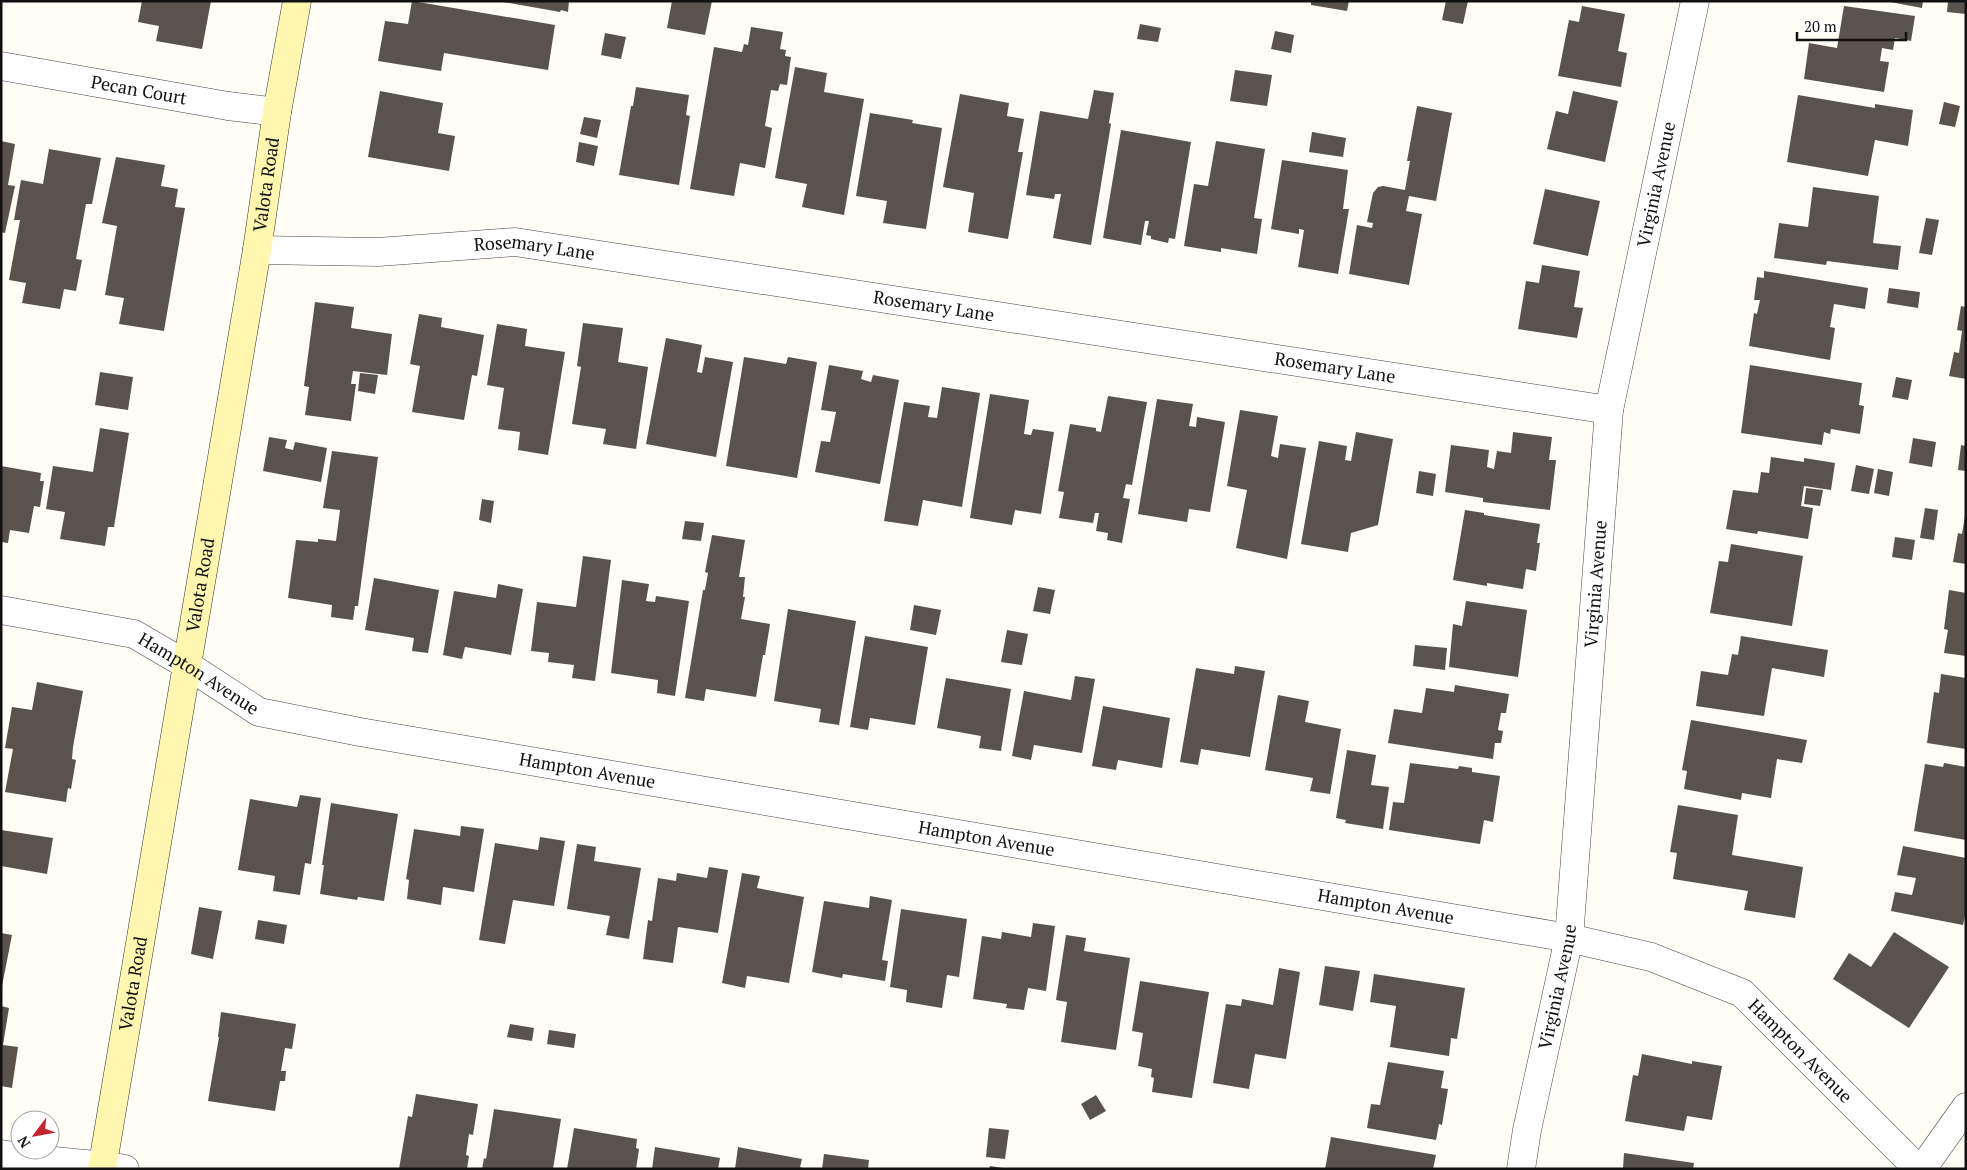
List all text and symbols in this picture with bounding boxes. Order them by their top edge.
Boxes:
scale bar [1797,10,1906,42]
text: 20 m [1804,16,1837,36]
street label: Pecan Court [89,69,189,110]
street label: Virginia Avenue [1631,119,1680,249]
street label: Valota Road [247,136,284,233]
street label: Rosemary Lane [473,229,597,265]
street label: Rosemary Lane [872,284,996,326]
street label: Rosemary Lane [1273,346,1397,388]
street label: Virginia Avenue [1578,519,1612,649]
street label: Valota Road [180,536,219,634]
street label: Hampton Avenue [134,626,264,720]
street label: Hampton Avenue [517,746,658,793]
street label: Hampton Avenue [917,814,1057,861]
street label: Hampton Avenue [1316,882,1456,929]
street label: Virginia Avenue [1532,923,1581,1052]
street label: Valota Road [113,934,152,1033]
street label: Hampton Avenue [1743,993,1858,1108]
north arrow [10,1110,60,1160]
text: N [12,1132,34,1152]

